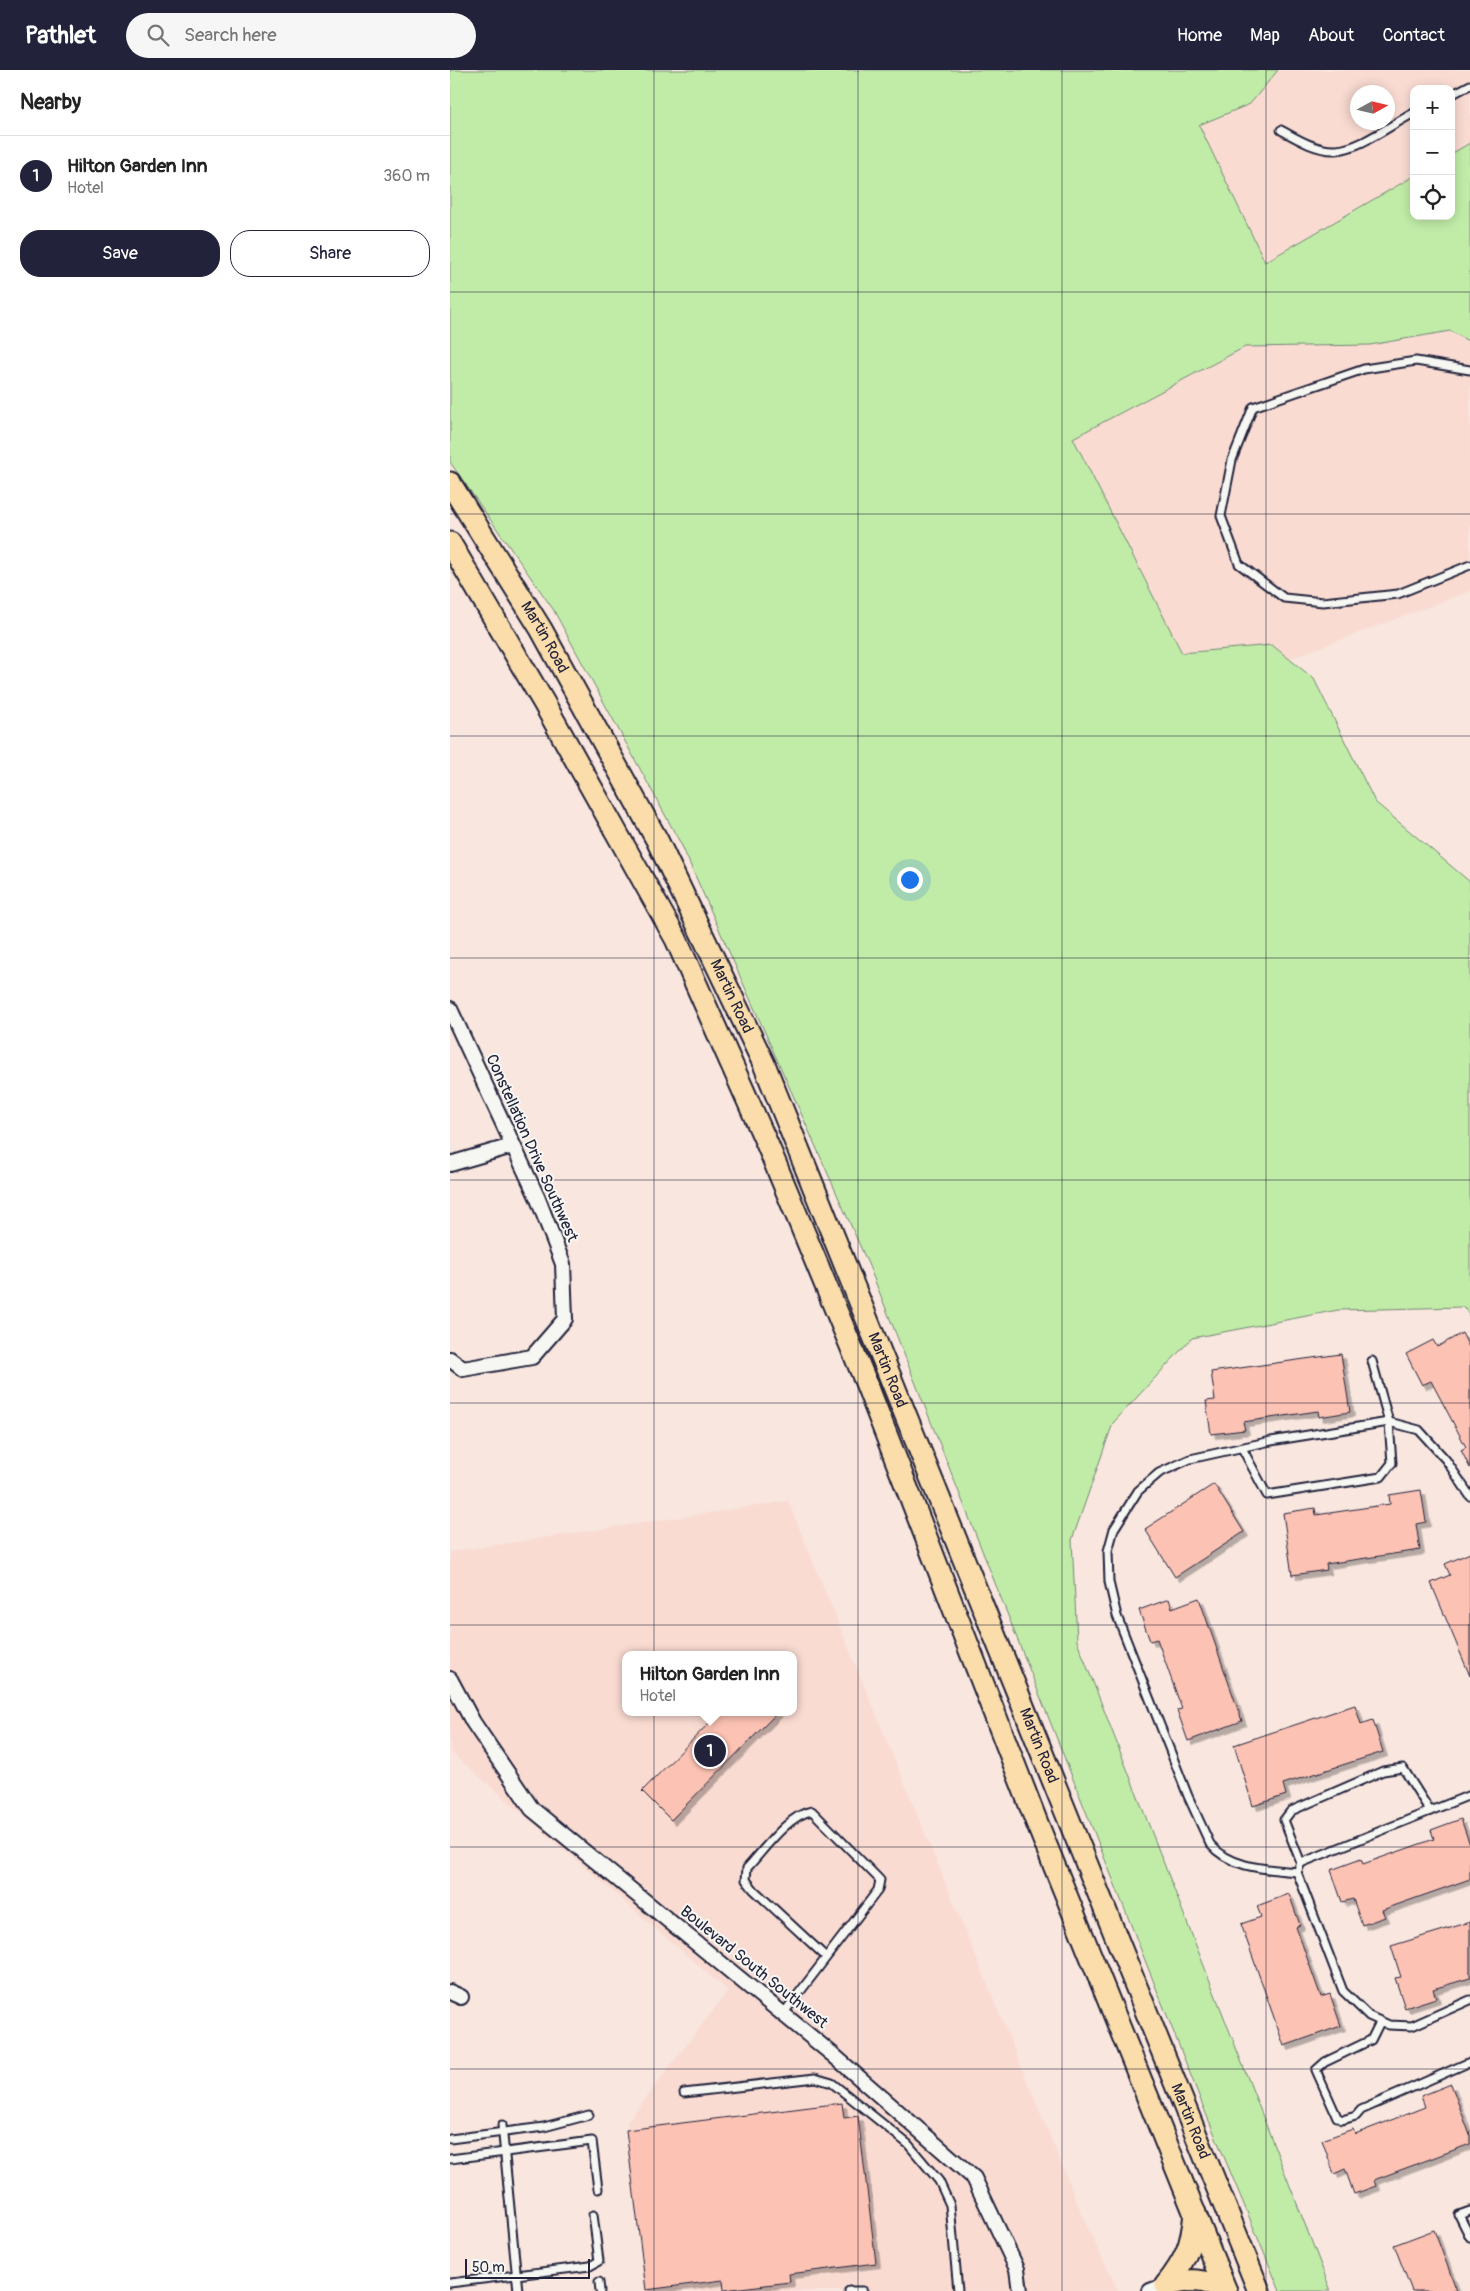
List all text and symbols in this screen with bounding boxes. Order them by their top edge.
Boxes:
search box [126,13,476,58]
text: Pathlet [25,21,96,50]
icon: search [144,21,172,49]
text: Search here [184,23,277,47]
text: Home [1177,24,1222,47]
text: Map [1250,24,1280,47]
text: About [1308,24,1354,47]
text: Contact [1382,24,1445,47]
north arrow [1350,85,1395,130]
map controls [1410,85,1455,220]
button: + [1410,85,1455,130]
text: Nearby [20,89,81,116]
button: − [1410,130,1455,175]
text: Hilton Garden Inn [67,154,208,178]
text: 1 [33,166,39,186]
text: 360 m [383,166,430,186]
button: locate [1410,175,1455,220]
text: Hotel [67,178,104,198]
button: Save [20,230,220,277]
button: Share [230,230,430,277]
street label: Martin Road [516,598,573,677]
your location [897,867,923,893]
street label: Martin Road [705,956,758,1036]
street label: Constellation Drive Southwest [482,1051,583,1245]
street label: Martin Road [863,1329,912,1411]
popup [622,1651,797,1716]
text: Hilton Garden Inn [639,1662,780,1686]
text: Hotel [639,1686,676,1706]
street label: Martin Road [1015,1705,1063,1786]
pin: 1 [694,1732,726,1770]
street label: Boulevard South Southwest [676,1901,832,2033]
street label: Martin Road [1166,2081,1215,2162]
scale bar [465,2256,590,2279]
text: 50 m [472,2259,505,2276]

